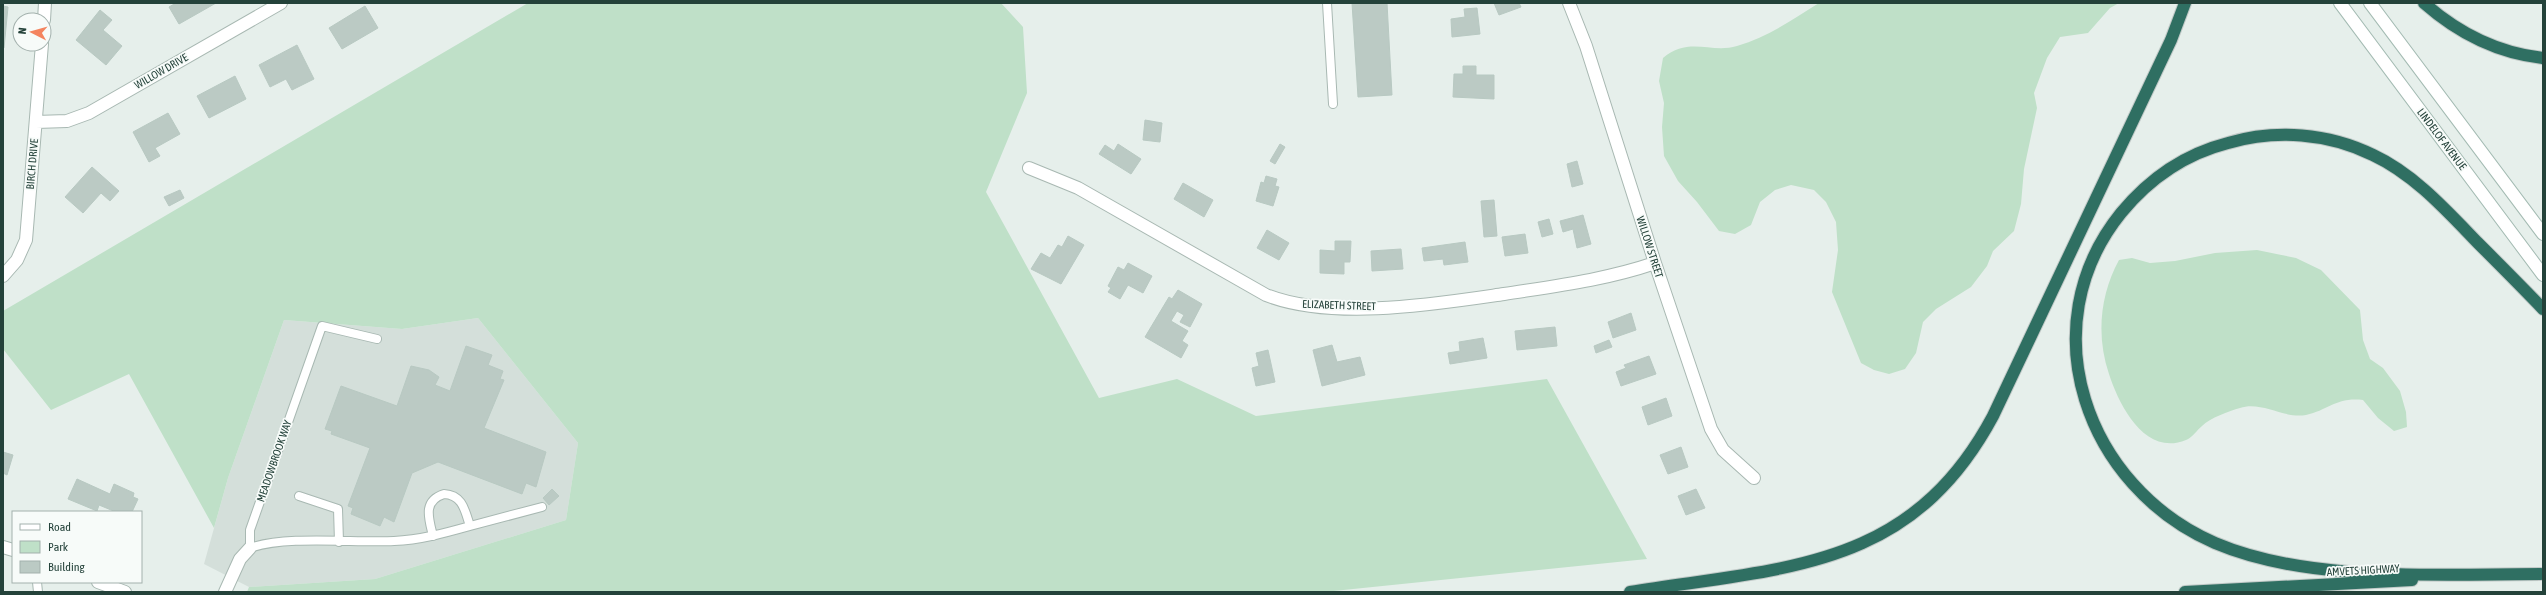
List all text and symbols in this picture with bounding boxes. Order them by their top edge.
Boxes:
north arrow [12,12,52,52]
text: N [16,27,28,35]
street label: WILLOW DRIVE [132,51,190,91]
street label: LINDELOF AVENUE [2415,106,2469,172]
street label: BIRCH DRIVE [24,138,40,190]
street label: WILLOW STREET [1634,215,1666,279]
street label: ELIZABETH STREET [1302,298,1376,312]
street label: MEADOWBROOK WAY [254,418,294,503]
legend [12,511,142,583]
text: Road [48,520,71,534]
text: Park [48,540,69,554]
text: Building [48,560,86,574]
street label: AMVETS HIGHWAY [2326,562,2400,578]

